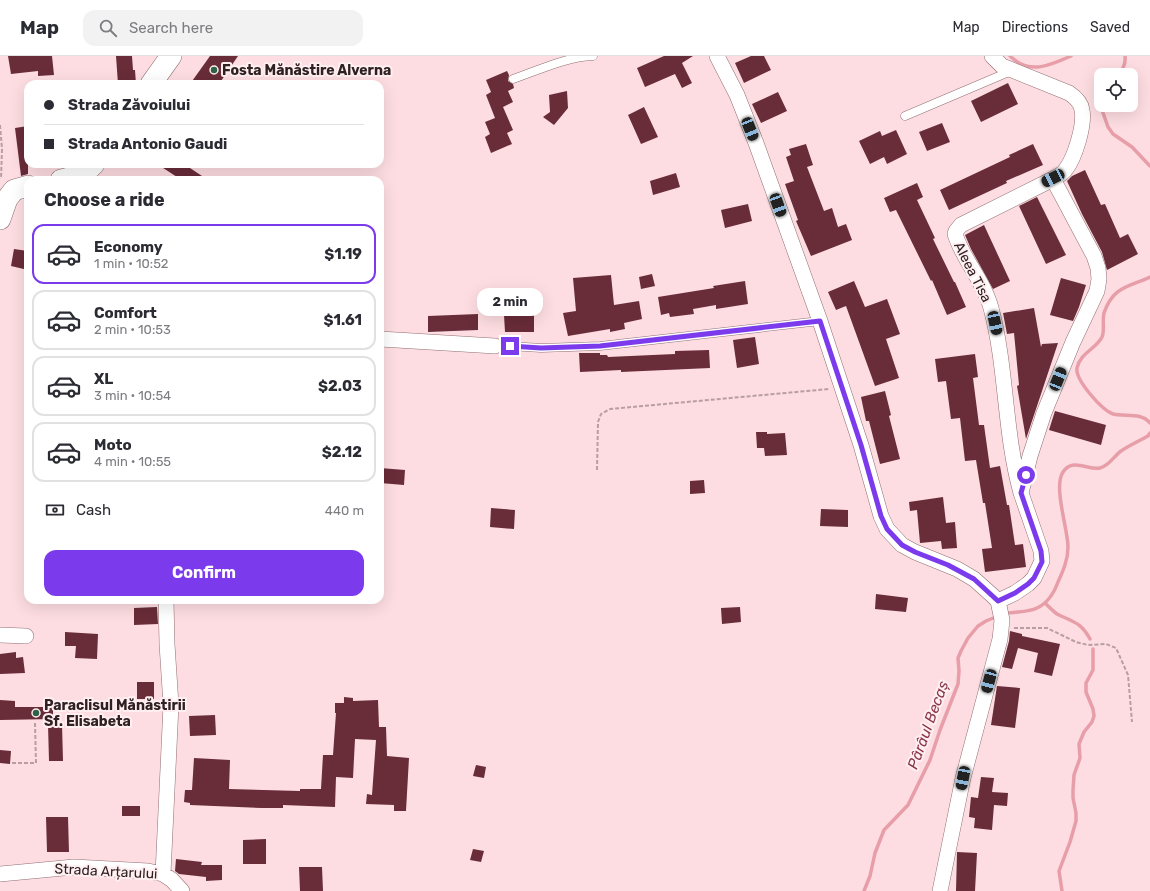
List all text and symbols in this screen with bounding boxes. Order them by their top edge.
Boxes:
search box [83,10,363,46]
text: Map [20,16,59,39]
icon: search [97,17,119,39]
text: Search here [129,19,213,37]
text: Map [953,19,980,36]
text: Directions [1002,19,1068,36]
text: Saved [1090,19,1130,36]
place label: Fosta Mănăstire Alverna [222,62,391,79]
marker: Fosta Mănăstire Alverna [209,65,219,75]
map controls [1094,68,1138,112]
button: locate [1094,68,1138,112]
text: Strada Zăvoiului [68,96,190,114]
car [740,116,760,142]
text: Strada Antonio Gaudi [68,135,227,153]
car [1040,167,1066,189]
text: Choose a ride [44,189,165,211]
car [768,192,788,218]
icon: car [46,236,82,272]
text: Economy [94,238,163,256]
street label: Aleea Tisa [950,239,995,305]
text: $1.19 [324,245,362,263]
text: 1 min · 10:52 [94,256,169,271]
callout: 2 min [477,288,543,316]
text: 2 min [492,294,528,309]
icon: car [46,302,82,338]
text: Comfort [94,304,157,322]
car [987,310,1003,336]
text: $1.61 [323,311,362,329]
text: 2 min · 10:53 [94,322,171,337]
route end [501,337,519,355]
car [1048,366,1068,392]
icon: car [46,368,82,404]
text: XL [94,370,113,388]
text: $2.03 [318,377,362,395]
text: 3 min · 10:54 [94,388,171,403]
icon: car [46,434,82,470]
text: Moto [94,436,132,454]
text: $2.12 [322,443,362,461]
text: 4 min · 10:55 [94,454,171,469]
route start [1017,466,1035,484]
icon: cash [44,499,66,521]
text: Cash [76,501,111,519]
text: 440 m [325,503,364,518]
button: Confirm [44,550,364,596]
car [980,668,998,694]
water label: Pârâul Becaș [904,678,952,772]
place label: Paraclisul Mănăstirii Sf. Elisabeta [44,697,186,730]
marker: Paraclisul Mănăstirii Sf. Elisabeta [31,708,41,718]
car [955,765,971,791]
street label: Strada Arțarului [54,860,158,883]

